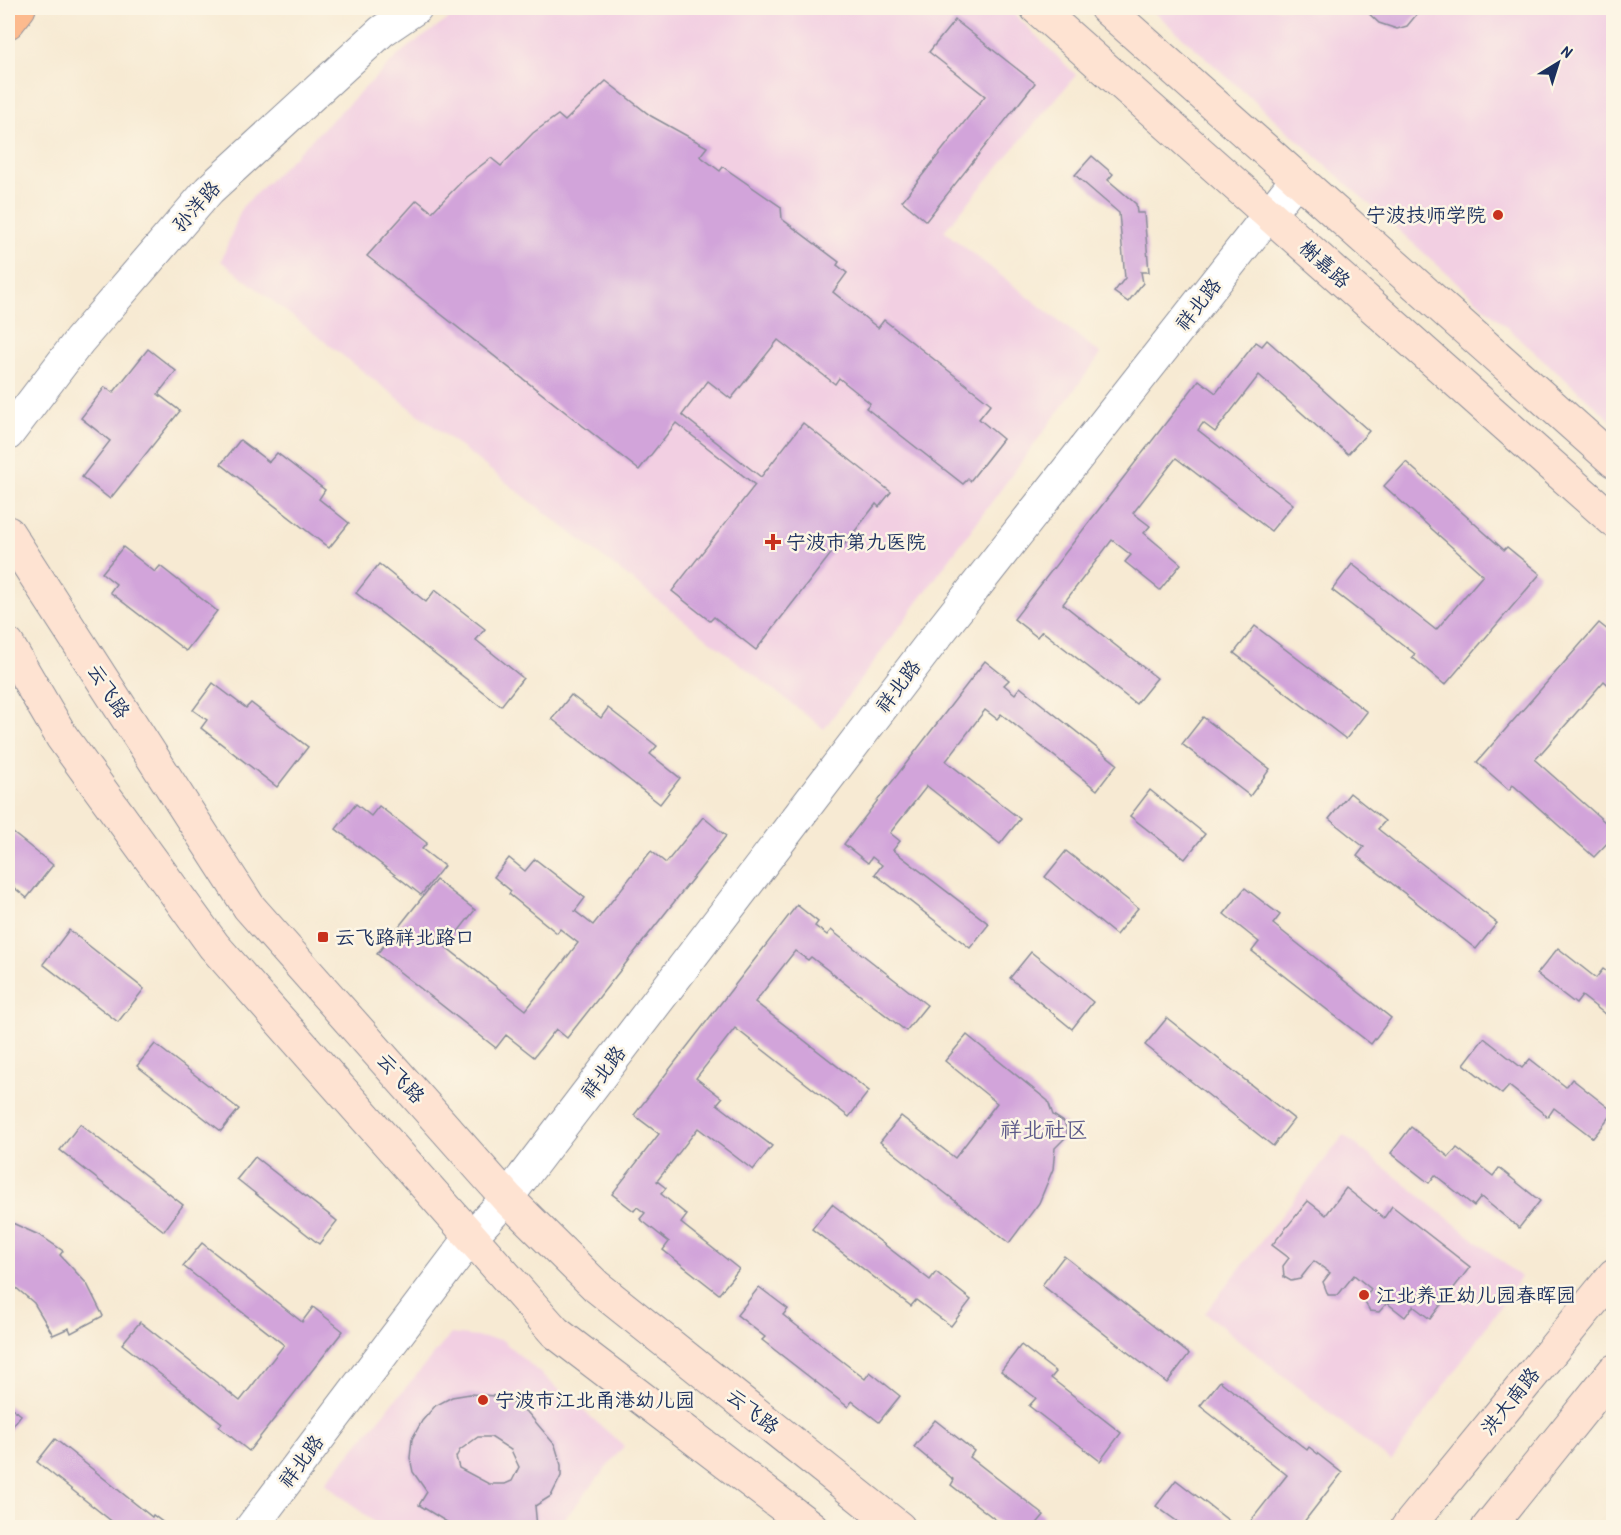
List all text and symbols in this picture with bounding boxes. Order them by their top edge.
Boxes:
north arrow [1528,33,1588,93]
text: N [1557,40,1578,63]
street label: 孙洋路 [166,174,226,237]
place label: 宁波技师学院 [1366,201,1486,228]
marker: 宁波技师学院 [1491,208,1505,222]
street label: 榭嘉路 [1294,234,1357,294]
street label: 祥北路 [1168,271,1227,336]
place label: 宁波市第九医院 [786,528,926,555]
marker: 宁波市第九医院 [764,533,782,551]
street label: 祥北路 [869,653,927,718]
street label: 云飞路 [82,658,138,724]
place label: 云飞路祥北路口 [335,923,475,950]
marker: 云飞路祥北路口 [316,930,330,944]
street label: 祥北路 [574,1039,632,1104]
street label: 云飞路 [371,1046,432,1110]
district label: 祥北社区 [1000,1114,1088,1144]
place label: 江北养正幼儿园春晖园 [1376,1281,1576,1308]
marker: 江北养正幼儿园春晖园 [1357,1288,1371,1302]
street label: 洪大南路 [1474,1360,1546,1440]
street label: 云飞路 [721,1381,786,1440]
place label: 宁波市江北甬港幼儿园 [495,1386,695,1413]
marker: 宁波市江北甬港幼儿园 [476,1393,490,1407]
street label: 祥北路 [272,1428,330,1493]

